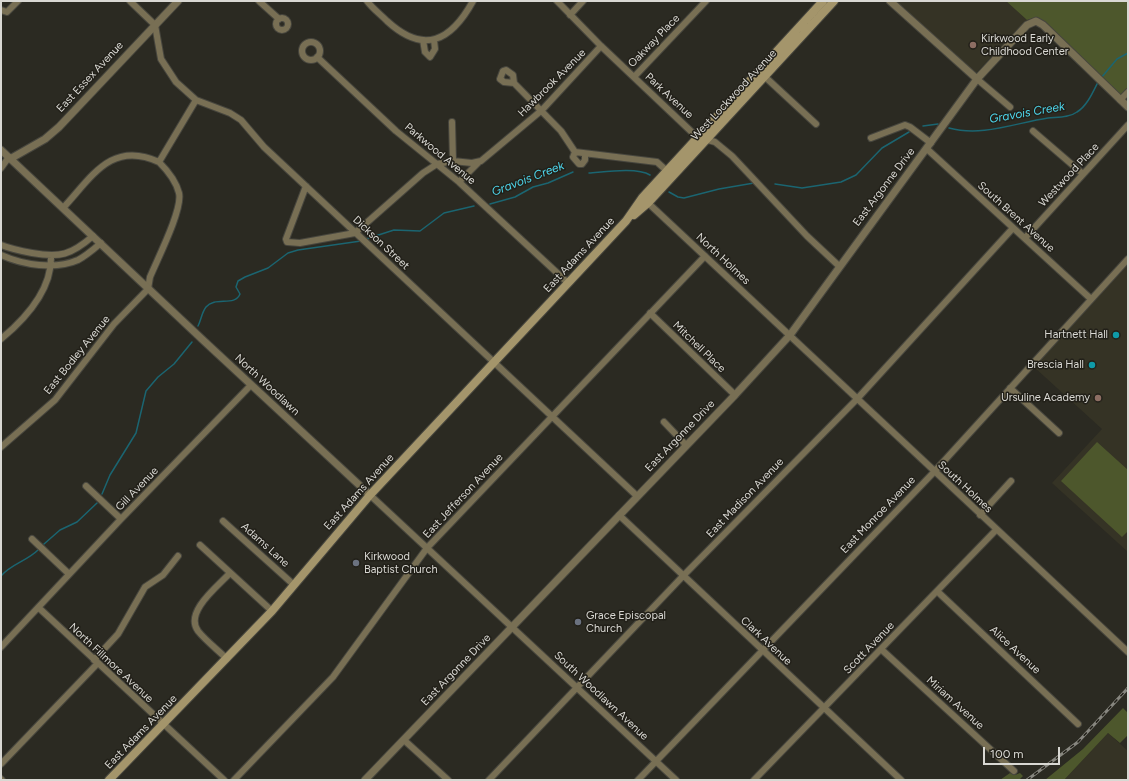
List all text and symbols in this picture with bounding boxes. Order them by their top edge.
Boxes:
street label: Oakway Place [626,12,682,70]
place label: Kirkwood Early Childhood Center [981,32,1068,58]
street label: East Essex Avenue [54,39,126,115]
marker: Kirkwood Early Childhood Center [968,40,978,50]
street label: Hawbrook Avenue [515,46,589,120]
street label: West Lockwood Avenue [689,47,779,143]
street label: Park Avenue [642,70,696,122]
water label: Gravois Creek [988,99,1066,127]
street label: Parkwood Avenue [402,120,478,188]
street label: Westwood Place [1036,140,1102,210]
street label: East Argonne Drive [850,145,918,229]
water label: Gravois Creek [490,159,566,199]
street label: South Brent Avenue [975,179,1057,255]
street label: Dickson Street [350,213,412,273]
street label: East Adams Avenue [541,215,617,295]
street label: North Holmes [693,231,753,287]
street label: East Bodley Avenue [41,313,113,397]
street label: Mitchell Place [670,319,728,375]
place label: Hartnett Hall [1044,328,1108,342]
marker: Hartnett Hall [1111,330,1121,340]
street label: North Woodlawn [232,352,302,418]
place label: Brescia Hall [1027,358,1084,372]
marker: Brescia Hall [1087,360,1097,370]
place label: Ursuline Academy [1001,391,1090,405]
marker: Ursuline Academy [1093,393,1103,403]
street label: East Argonne Drive [642,397,718,475]
street label: East Adams Avenue [321,451,397,533]
street label: East Jefferson Avenue [420,451,506,541]
street label: East Madison Avenue [704,455,786,541]
street label: South Holmes [935,458,995,516]
street label: Gill Avenue [113,464,161,514]
street label: East Monroe Avenue [838,474,918,556]
street label: Adams Lane [238,520,292,570]
place label: Kirkwood Baptist Church [364,550,438,576]
marker: Kirkwood Baptist Church [351,558,361,568]
place label: Grace Episcopal Church [586,609,666,635]
street label: Clark Avenue [738,614,794,668]
marker: Grace Episcopal Church [573,617,583,627]
street label: Scott Avenue [841,619,897,677]
street label: North Fillmore Avenue [66,621,156,705]
street label: Alice Avenue [987,623,1043,677]
street label: East Argonne Drive [418,631,494,709]
street label: South Woodlawn Avenue [551,649,651,743]
street label: Miriam Avenue [923,674,987,732]
street label: East Adams Avenue [102,692,180,772]
scale bar [985,739,1062,765]
text: 100 m [990,747,1024,761]

